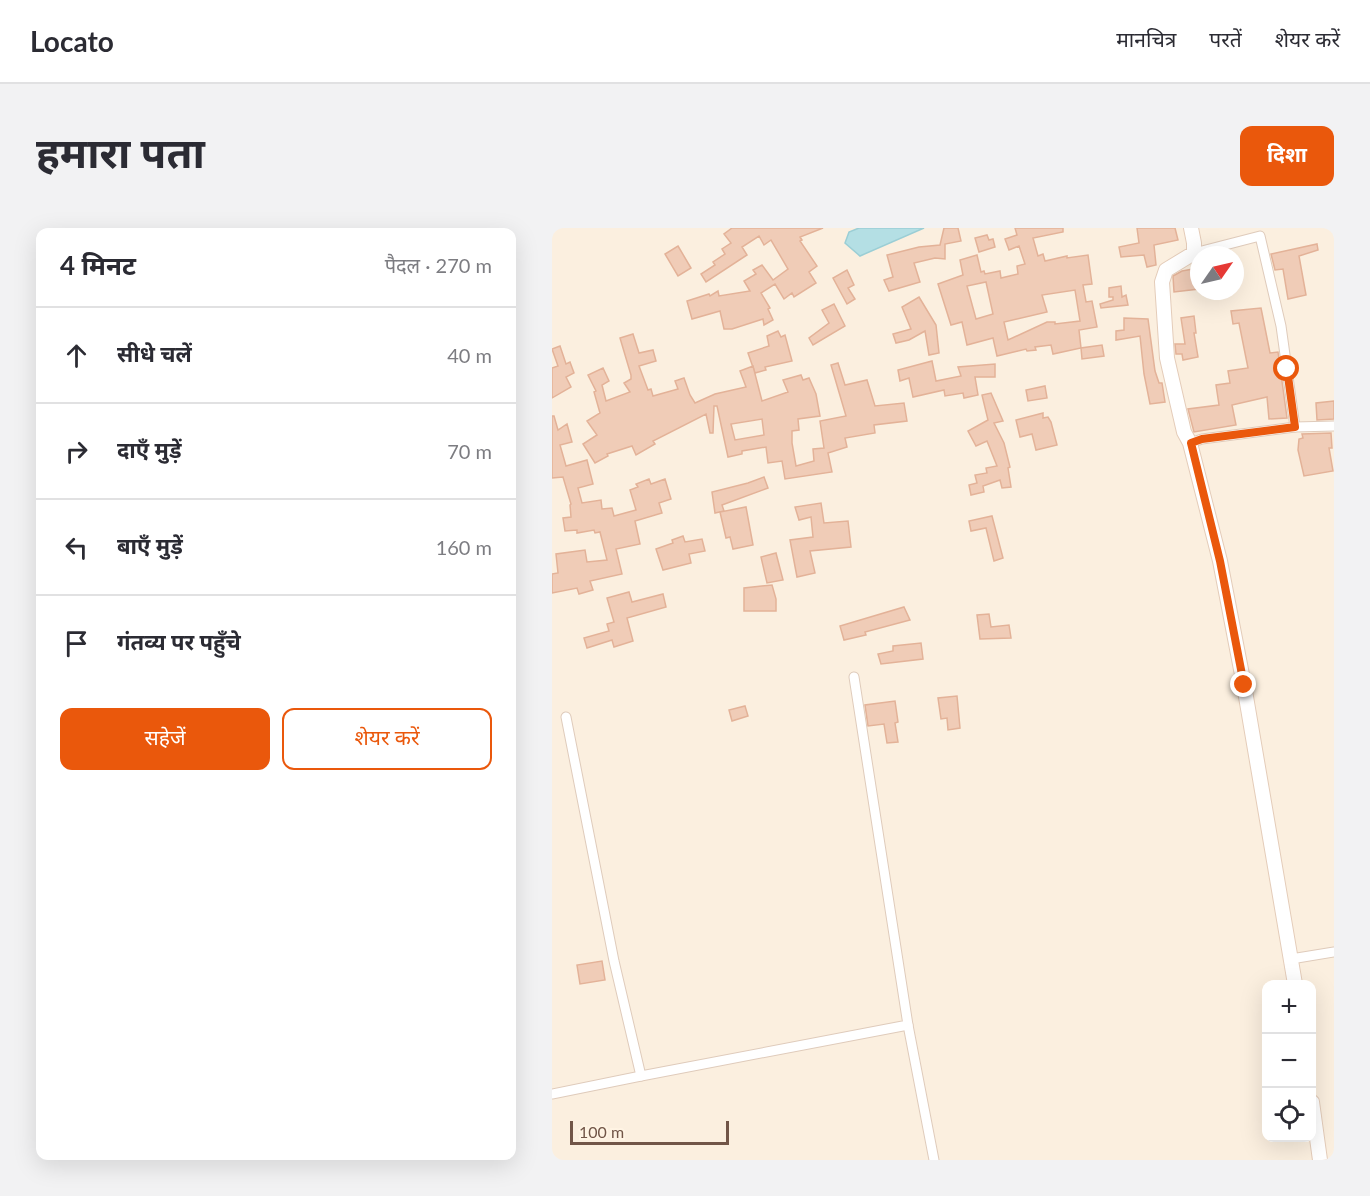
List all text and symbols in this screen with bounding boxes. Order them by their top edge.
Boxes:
text: Locato [30,24,114,58]
text: मानचित्र [1116,26,1176,51]
text: परतें [1209,26,1242,51]
text: शेयर करें [1275,26,1340,51]
button: दिशा [1240,126,1334,186]
text: हमारा पता [36,127,205,177]
north arrow [1190,246,1244,300]
text: 4 मिनट [60,249,136,281]
text: पैदल · 270 m [385,253,492,277]
icon: ahead [60,339,93,372]
text: सीधे चलें [117,340,192,367]
text: 40 m [447,343,492,367]
route start [1273,355,1299,381]
icon: right [60,435,93,468]
text: दाएँ मुड़ें [117,436,181,463]
text: 70 m [447,439,492,463]
icon: left [60,531,93,564]
text: बाएँ मुड़ें [117,532,183,559]
text: 160 m [436,535,492,559]
icon: arrive [60,627,93,660]
text: गंतव्य पर पहुँचे [117,628,241,655]
route end [1230,671,1256,697]
button: सहेजें [60,708,270,770]
button: शेयर करें [282,708,492,770]
map controls [1262,980,1316,1142]
button: + [1262,980,1316,1034]
button: − [1262,1034,1316,1088]
button: locate [1262,1088,1316,1142]
scale bar [570,1118,729,1146]
text: 100 m [579,1122,624,1141]

